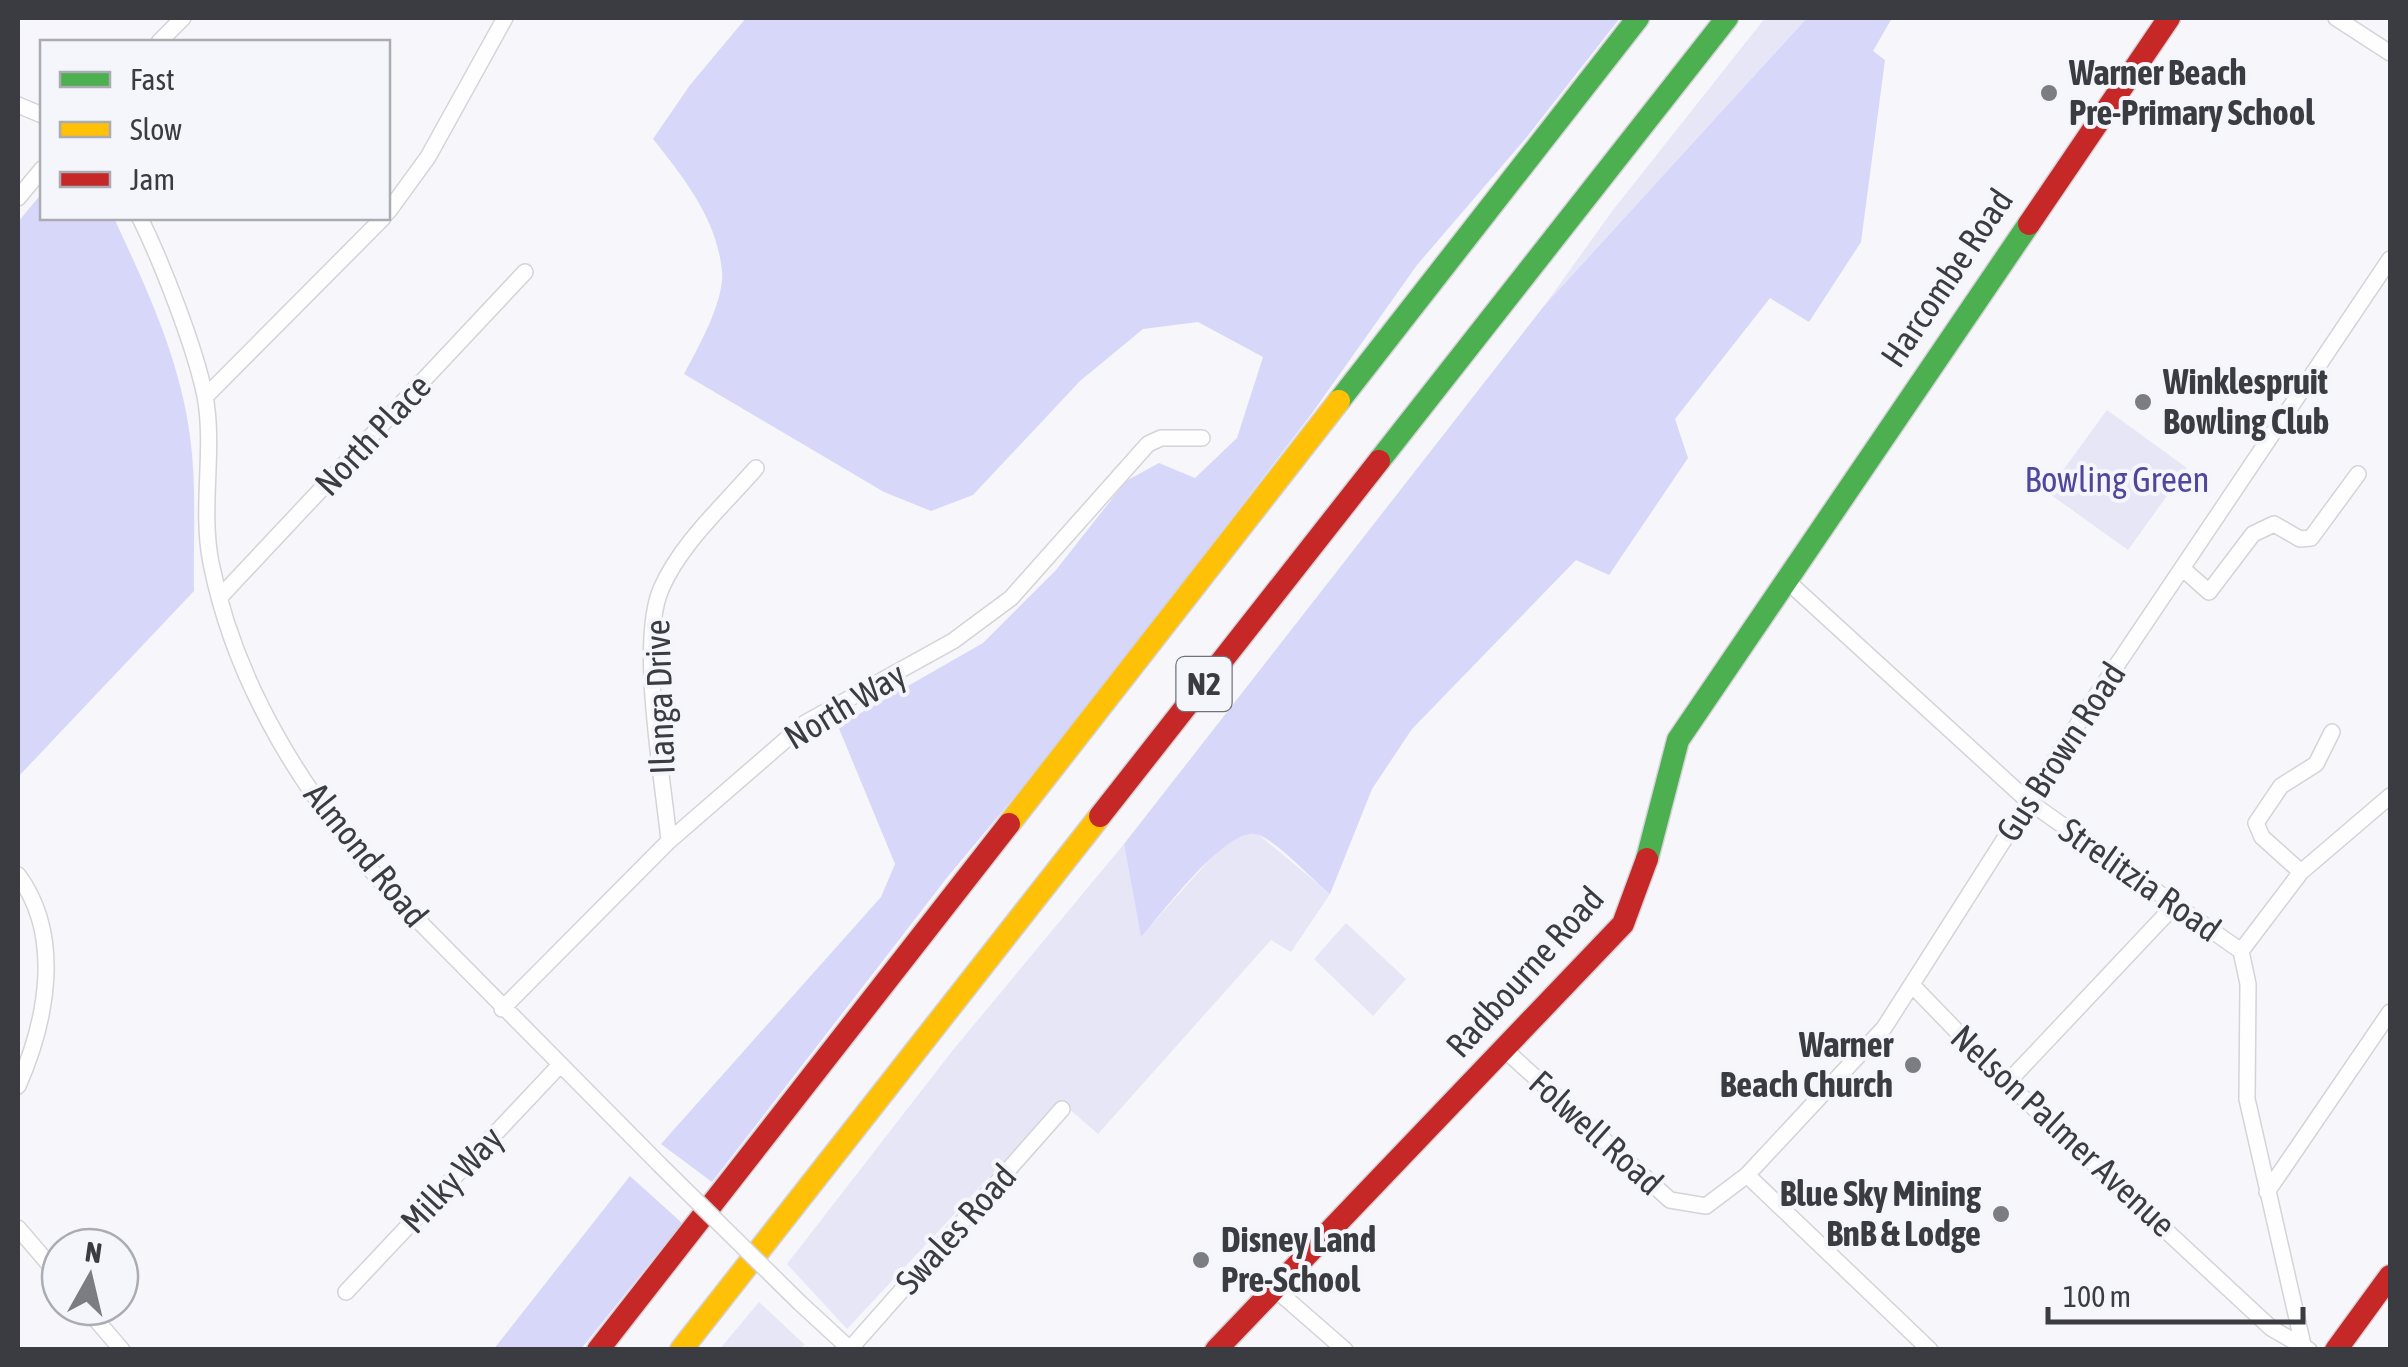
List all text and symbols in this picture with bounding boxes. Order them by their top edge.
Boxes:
legend [40,40,390,220]
place label: Warner Beach Pre-Primary School [2068,52,2315,132]
text: Fast [130,62,175,96]
marker: Warner Beach Pre-Primary School [2038,82,2060,104]
text: Slow [130,112,182,146]
text: Jam [130,162,175,196]
street label: Harcombe Road [1872,181,2020,374]
place label: Winklespruit Bowling Club [2162,361,2329,441]
street label: North Place [306,366,438,503]
marker: Winklespruit Bowling Club [2132,391,2154,413]
park label: Bowling Green [2024,459,2210,499]
street label: Ilanga Drive [636,619,682,775]
street label: North Way [777,654,912,757]
street label: Gus Brown Road [1988,655,2133,848]
road number: N2 [1176,657,1232,711]
street label: Almond Road [297,774,437,934]
street label: Strelitzia Road [2053,809,2229,949]
street label: Radbourne Road [1437,878,1611,1065]
street label: Nelson Palmer Avenue [1943,1016,2184,1244]
place label: Warner Beach Church [1720,1024,1894,1104]
marker: Warner Beach Church [1902,1054,1924,1076]
street label: Folwell Road [1522,1062,1672,1202]
street label: Milky Way [392,1118,510,1241]
street label: Swales Road [887,1156,1024,1301]
place label: Blue Sky Mining BnB & Lodge [1780,1173,1982,1253]
marker: Blue Sky Mining BnB & Lodge [1990,1203,2012,1225]
place label: Disney Land Pre-School [1221,1219,1376,1299]
north arrow [40,1227,140,1327]
text: N [83,1235,104,1269]
marker: Disney Land Pre-School [1190,1249,1212,1271]
scale bar [2048,1262,2303,1324]
text: 100 m [2063,1279,2131,1313]

